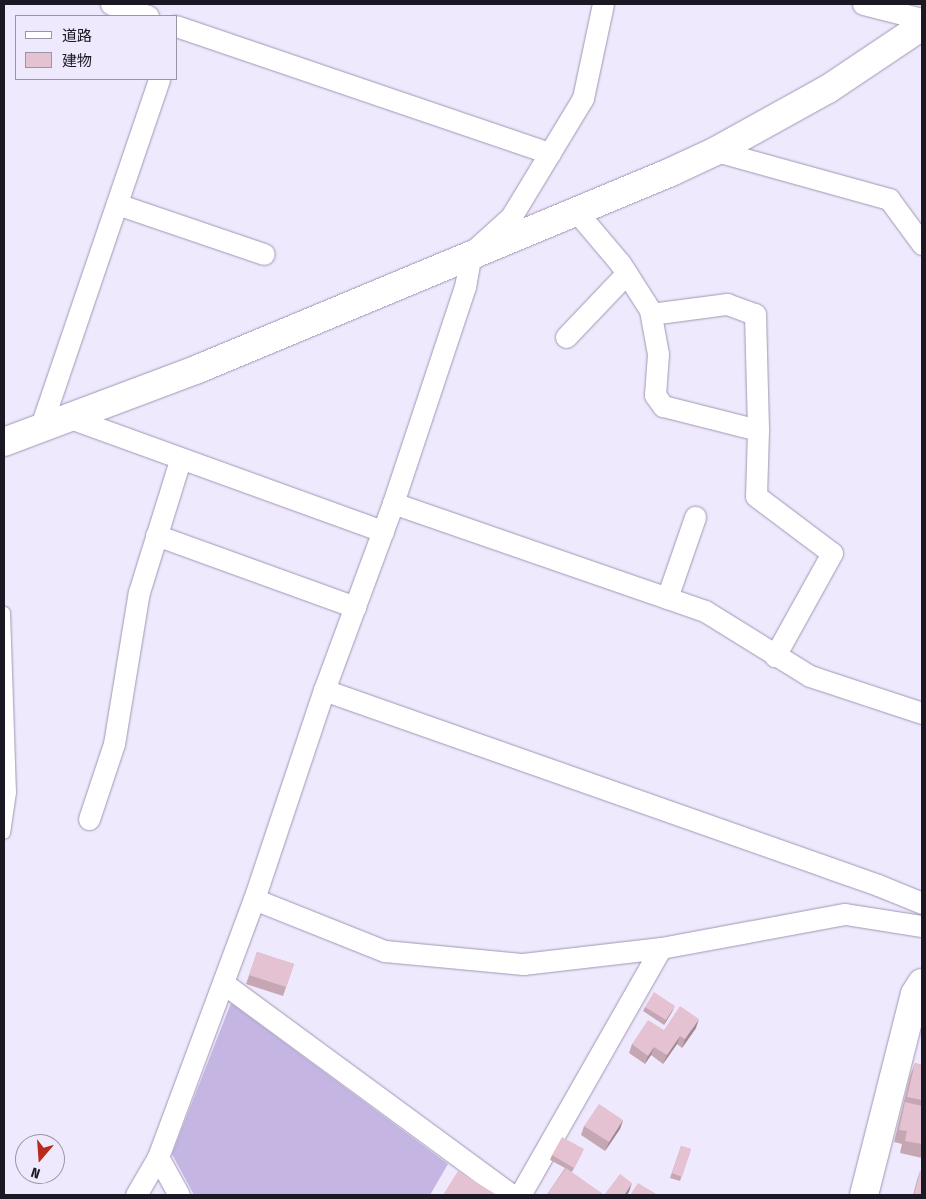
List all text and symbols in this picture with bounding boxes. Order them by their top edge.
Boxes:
legend [15,15,178,80]
text: 道路 [62,27,92,45]
text: 建物 [62,52,92,70]
north arrow [15,1134,65,1184]
text: N [29,1163,42,1182]

